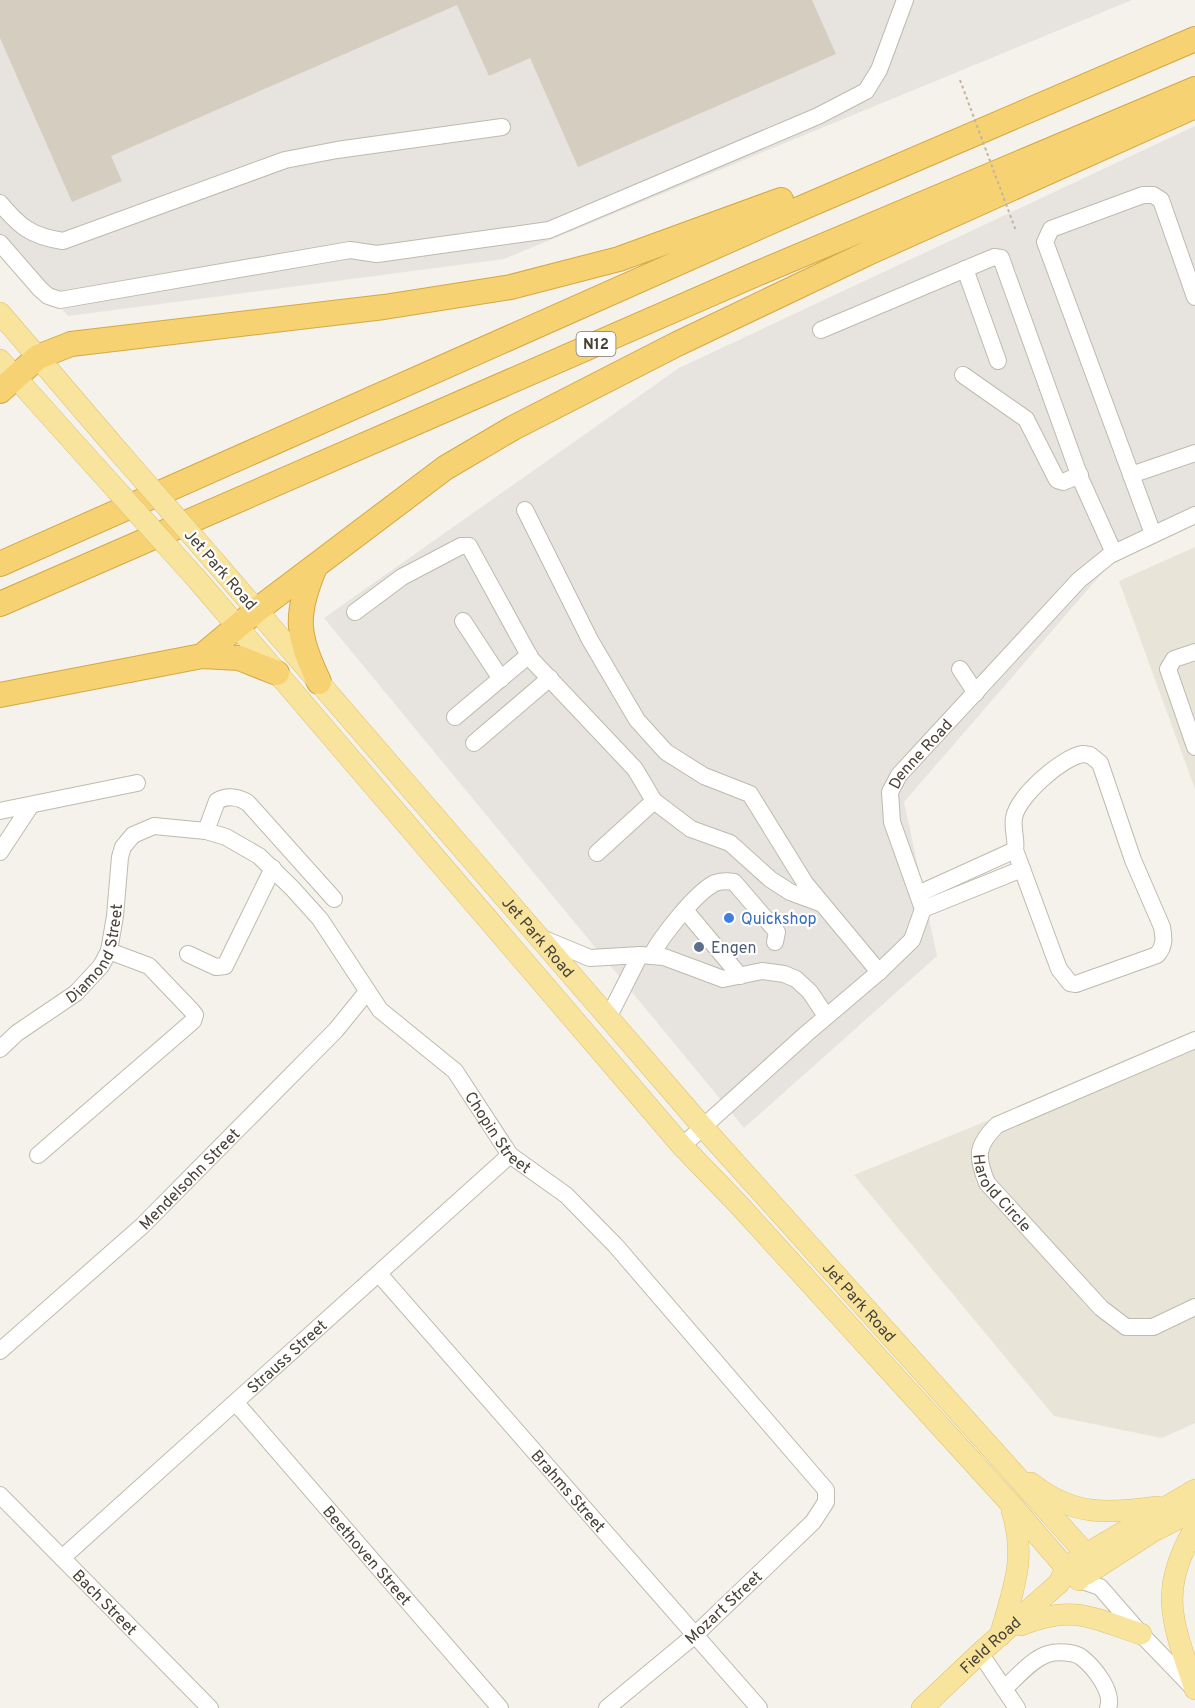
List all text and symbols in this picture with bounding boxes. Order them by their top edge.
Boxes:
road number: N12 [576,332,616,356]
street label: Jet Park Road [179,526,260,615]
street label: Denne Road [885,716,958,793]
street label: Jet Park Road [496,893,578,983]
street label: Diamond Street [63,903,128,1009]
place label: Quickshop [741,910,817,930]
marker: Quickshop [722,911,736,925]
place label: Engen [711,939,756,959]
marker: Engen [692,940,706,954]
street label: Chopin Street [459,1088,534,1179]
street label: Mendelsohn Street [136,1125,245,1235]
street label: Harold Circle [967,1153,1035,1237]
street label: Jet Park Road [817,1259,899,1347]
street label: Strauss Street [244,1316,332,1399]
street label: Brahms Street [526,1447,609,1537]
street label: Beethoven Street [317,1502,415,1610]
street label: Bach Street [67,1566,141,1640]
street label: Mozart Street [681,1567,767,1649]
street label: Field Road [957,1613,1026,1679]

